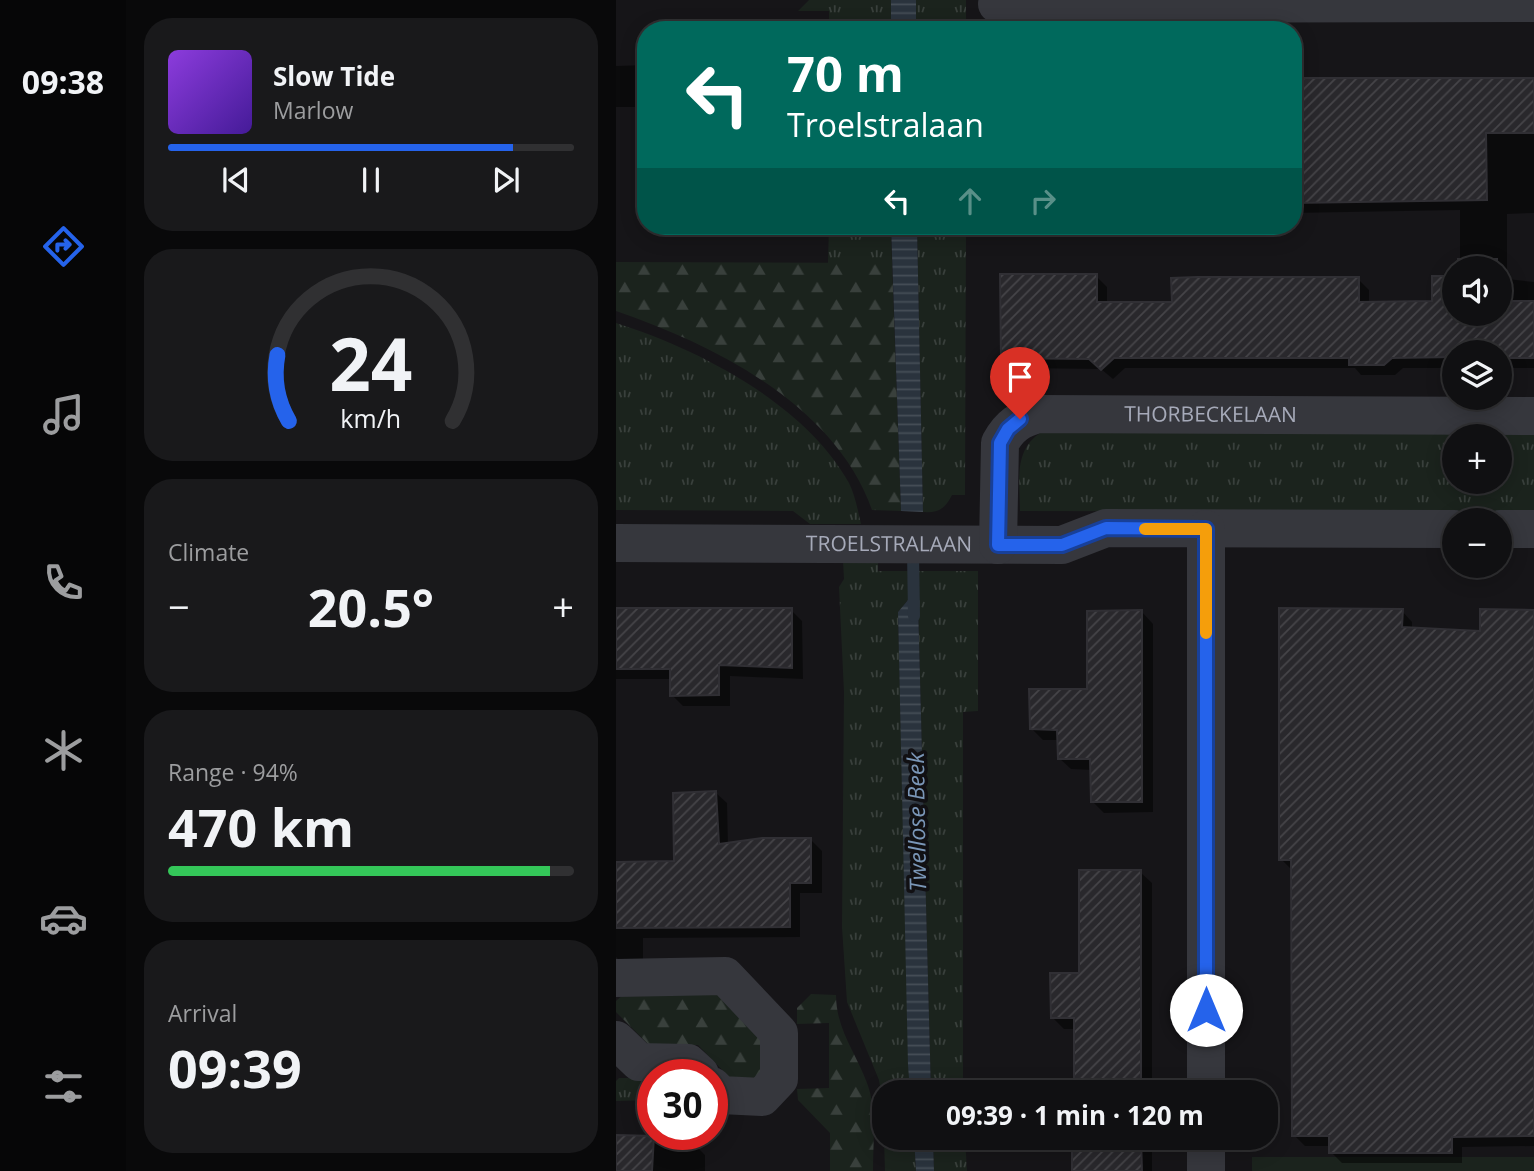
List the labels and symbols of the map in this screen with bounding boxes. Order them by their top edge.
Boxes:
pin [990,347,1050,419]
street label: THORBECKELAAN [1124,399,1297,428]
street label: TROELSTRALAAN [806,529,972,558]
water label: Twellose Beek [899,751,933,892]
position arrow [1169,973,1243,1047]
speed limit sign: 30 [637,1059,728,1150]

